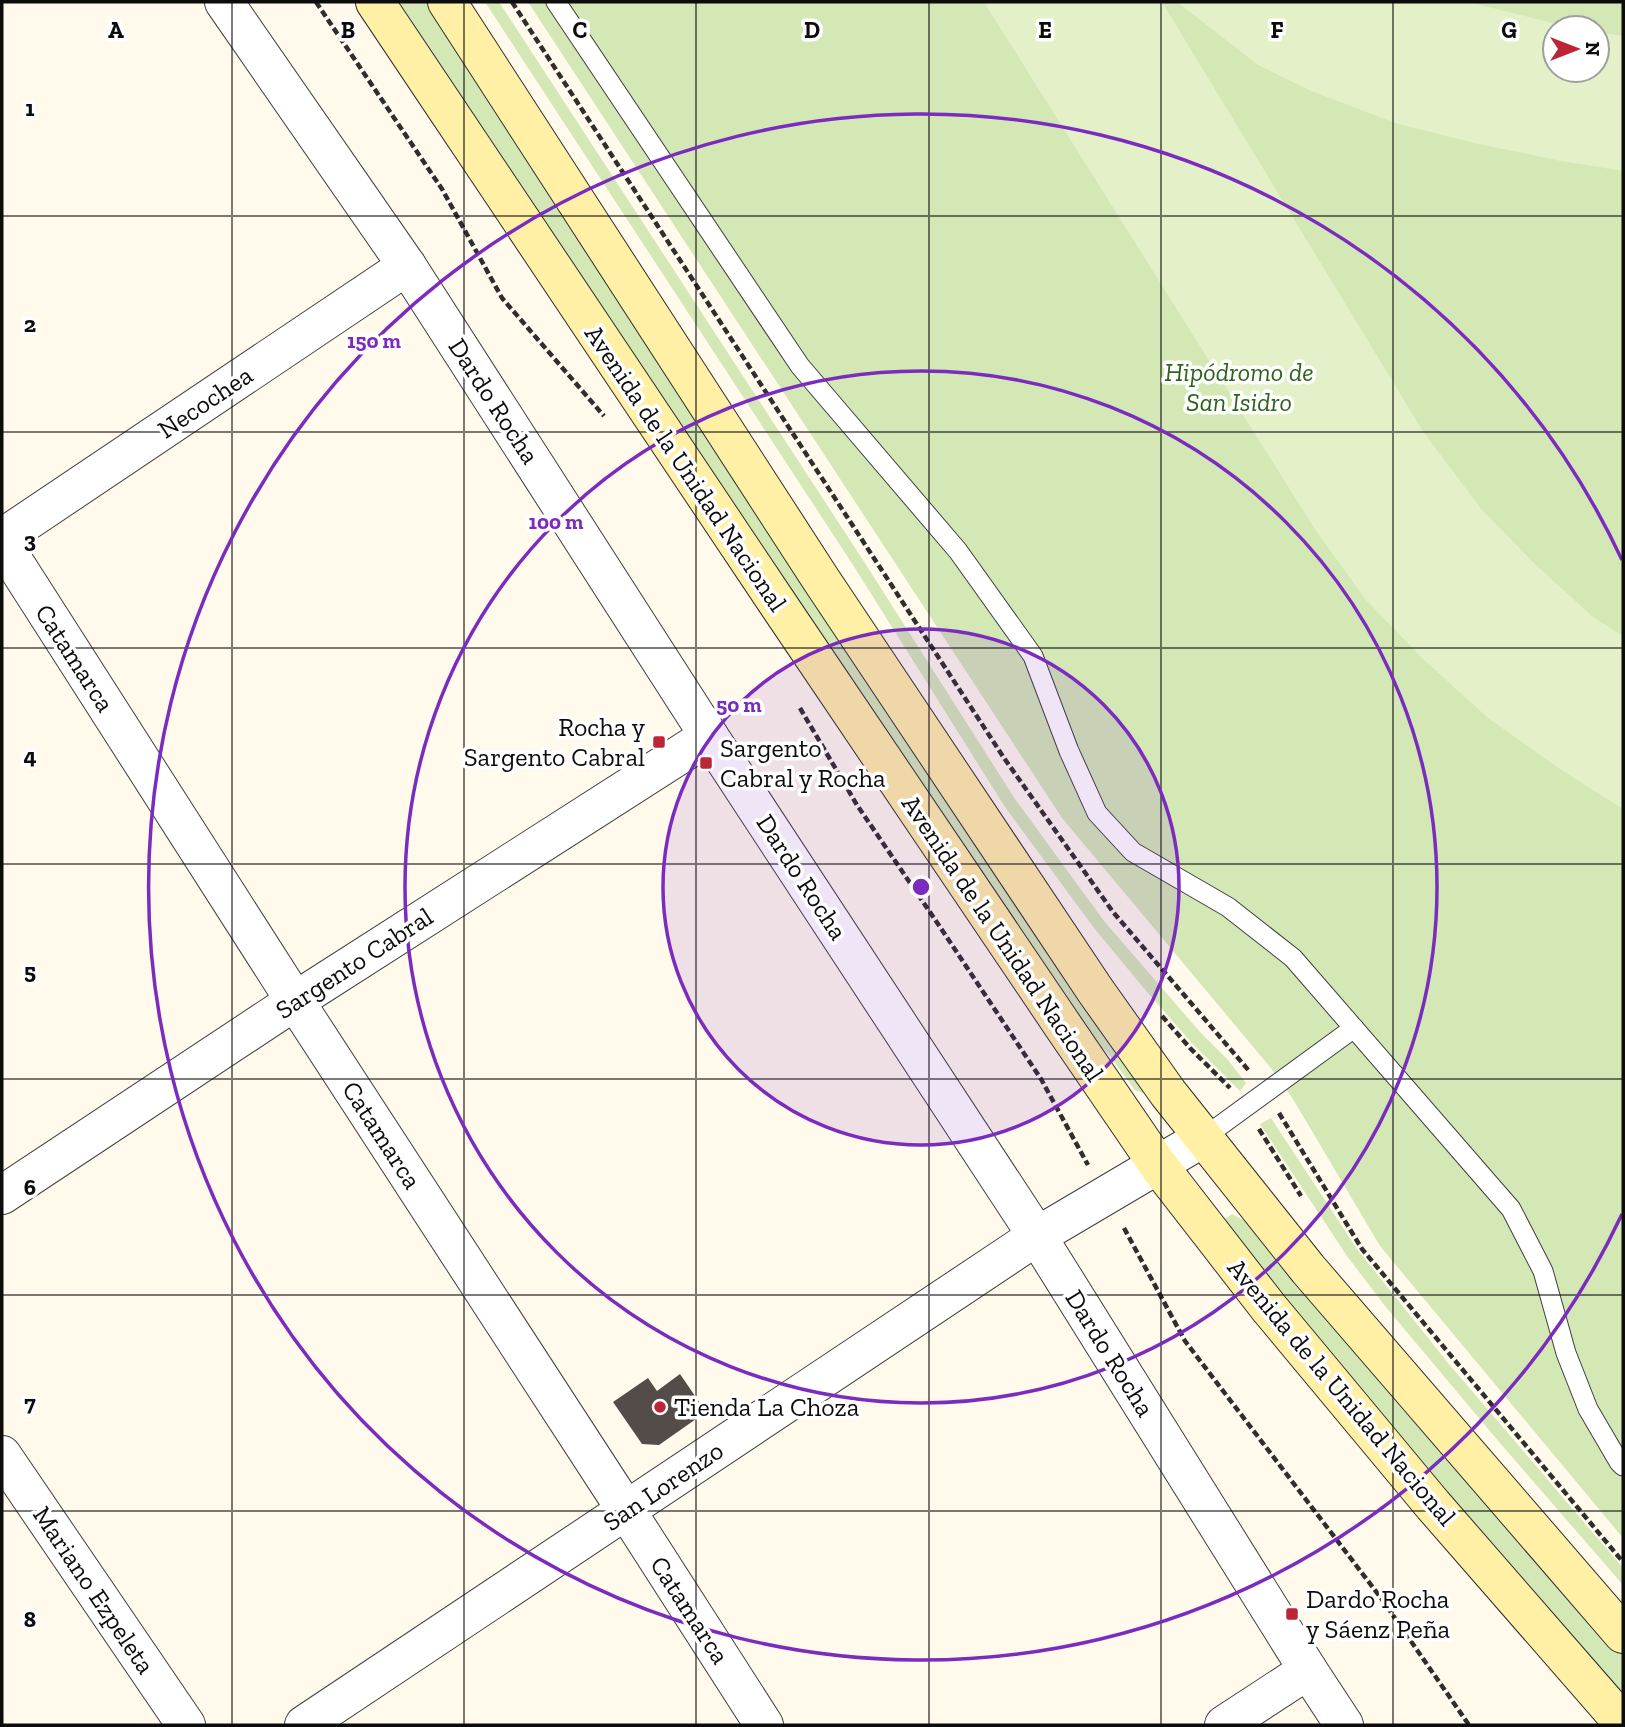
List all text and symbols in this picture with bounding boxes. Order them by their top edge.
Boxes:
north arrow [1541,14,1611,84]
text: A [108,16,124,44]
text: B [341,16,355,44]
text: C [573,16,587,44]
text: D [804,16,820,44]
text: E [1038,16,1052,44]
text: F [1270,16,1284,44]
text: G [1501,16,1517,44]
text: N [1581,42,1604,56]
text: 1 [25,94,35,122]
text: 2 [24,310,36,338]
street label: Avenida de la Unidad Nacional [578,319,794,617]
text: 150 m [347,328,402,353]
street label: Dardo Rocha [442,332,547,470]
park label: Hipódromo de San Isidro [1164,356,1314,418]
street label: Necochea [151,358,259,445]
text: 100 m [529,509,584,534]
text: 3 [24,526,36,554]
street label: Catamarca [28,598,122,718]
text: 50 m [716,692,762,717]
place label: Rocha y Sargento Cabral [464,711,646,773]
place label: Sargento Cabral y Rocha [720,732,886,794]
marker: Rocha y Sargento Cabral [651,734,667,750]
text: 4 [23,742,37,770]
marker: Sargento Cabral y Rocha [698,755,714,771]
street label: Avenida de la Unidad Nacional [895,789,1111,1087]
street label: Dardo Rocha [750,808,855,946]
centre of rings [909,875,933,899]
street label: Sargento Cabral [269,900,439,1026]
text: 5 [24,957,36,985]
street label: Catamarca [335,1075,429,1195]
text: 6 [24,1173,36,1201]
street label: Avenida de la Unidad Nacional [1221,1252,1463,1532]
street label: Dardo Rocha [1058,1284,1162,1423]
text: 7 [24,1389,36,1417]
place label: Tienda La Choza [674,1391,860,1423]
marker: Tienda La Choza [652,1399,668,1415]
street label: San Lorenzo [597,1434,729,1538]
street label: Mariano Ezpeleta [26,1500,162,1680]
street label: Catamarca [643,1550,737,1670]
place label: Dardo Rocha y Sáenz Peña [1306,1583,1451,1645]
text: 8 [24,1605,36,1633]
marker: Dardo Rocha y Sáenz Peña [1284,1606,1300,1622]

